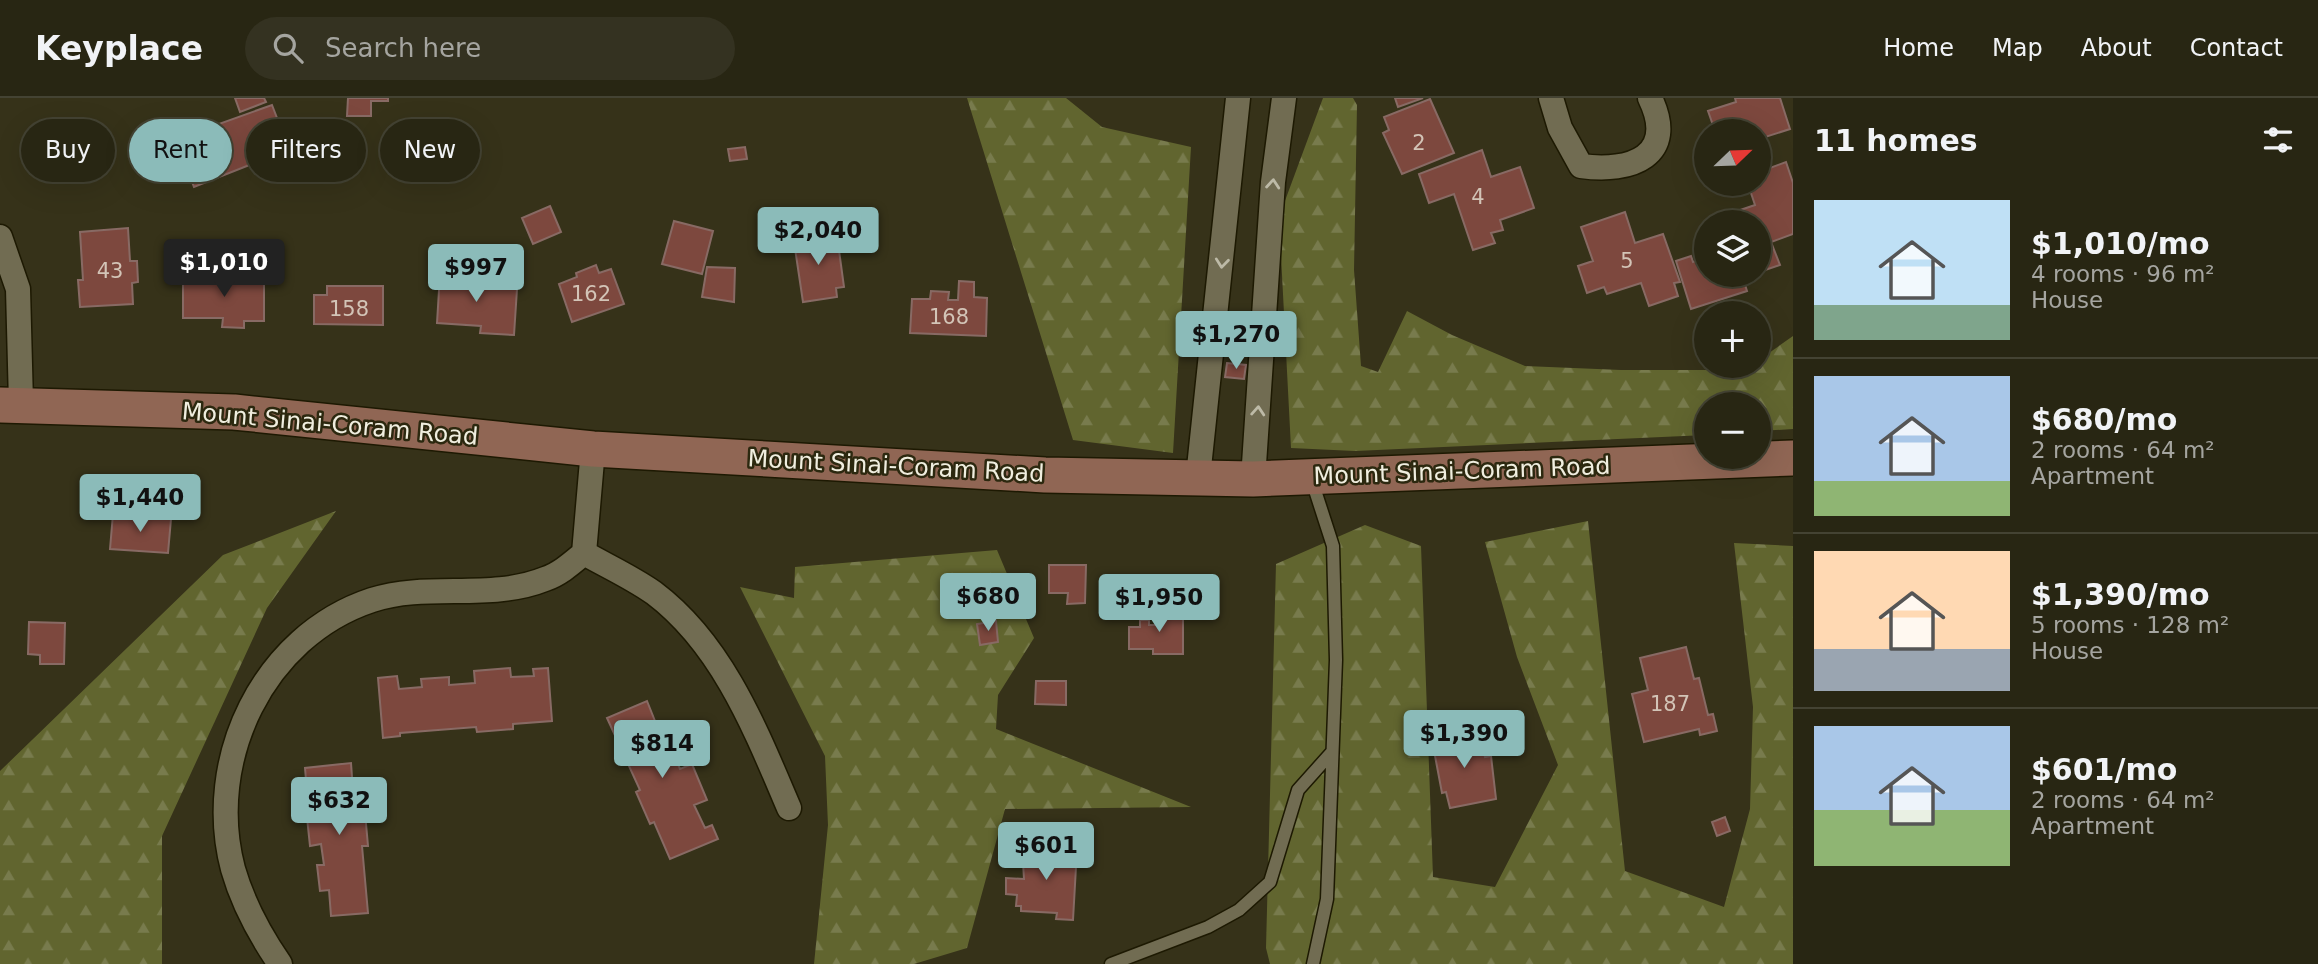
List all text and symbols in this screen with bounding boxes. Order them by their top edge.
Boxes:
search box [245,17,735,80]
text: Keyplace [35,29,203,68]
icon: search [269,29,307,67]
text: Search here [325,33,481,63]
text: Home [1883,34,1954,62]
text: Map [1992,34,2043,62]
text: About [2081,34,2152,62]
text: Contact [2190,34,2283,62]
chip: Buy [21,119,115,182]
chip: Rent [129,119,232,182]
chip: Filters [246,119,366,182]
chip: New [380,119,480,182]
north arrow [1694,119,1771,196]
map controls [1694,119,1771,469]
icon: filters [2259,121,2297,159]
text: 11 homes [1814,123,1978,158]
house number: 2 [1412,131,1426,155]
one-way arrow [1266,178,1281,190]
house number: 4 [1471,185,1485,209]
pin: $2,040 [761,208,875,267]
button: layers [1694,210,1771,287]
text: $2,040 [774,217,862,243]
text: $1,010/mo [2031,226,2210,261]
icon: home [1870,228,1954,312]
pin: $1,010 [167,240,281,299]
pin: $997 [435,244,517,304]
text: $1,010 [180,249,268,275]
house number: 5 [1620,249,1634,273]
text: $997 [444,254,508,280]
one-way arrow [1215,258,1230,269]
house number: 43 [97,259,123,283]
text: 4 rooms · 96 m² [2031,261,2215,287]
house number: 162 [571,282,611,306]
text: House [2031,287,2103,313]
house number: 158 [329,297,369,321]
button: + [1694,301,1771,378]
house number: 168 [929,305,969,329]
pin: $1,270 [1179,312,1293,371]
text: $1,270 [1192,321,1280,347]
button: − [1694,392,1771,469]
street label: Mount Sinai-Coram Road [181,397,479,451]
text: $680/mo [2031,402,2177,437]
icon: home [1870,404,1954,488]
one-way arrow [1250,405,1265,416]
text: 2 rooms · 64 m² [2031,437,2215,463]
street label: Mount Sinai-Coram Road [747,444,1045,488]
street label: Mount Sinai-Coram Road [1313,452,1611,490]
text: Apartment [2031,463,2154,489]
pin: $1,440 [83,474,197,534]
text: $1,440 [96,484,184,510]
pin: $680 [947,574,1029,633]
pin: $1,950 [1102,574,1216,634]
text: $1,390/mo [2031,577,2210,612]
icon: home [1870,579,1954,663]
text: $680 [956,583,1020,609]
text: $1,950 [1115,584,1203,610]
text: 5 rooms · 128 m² [2031,612,2229,638]
text: House [2031,638,2103,664]
house number: 187 [1650,692,1690,716]
pin: $1,390 [1407,710,1521,770]
pin: $814 [621,720,703,780]
text: $1,390 [1420,720,1508,746]
text: $814 [630,730,694,756]
text: $601/mo [2031,752,2177,787]
icon: home [1870,754,1954,838]
pin: $632 [298,778,380,837]
text: $632 [307,787,371,813]
text: 2 rooms · 64 m² [2031,787,2215,813]
text: Apartment [2031,813,2154,839]
pin: $601 [1005,822,1087,882]
text: $601 [1014,832,1078,858]

